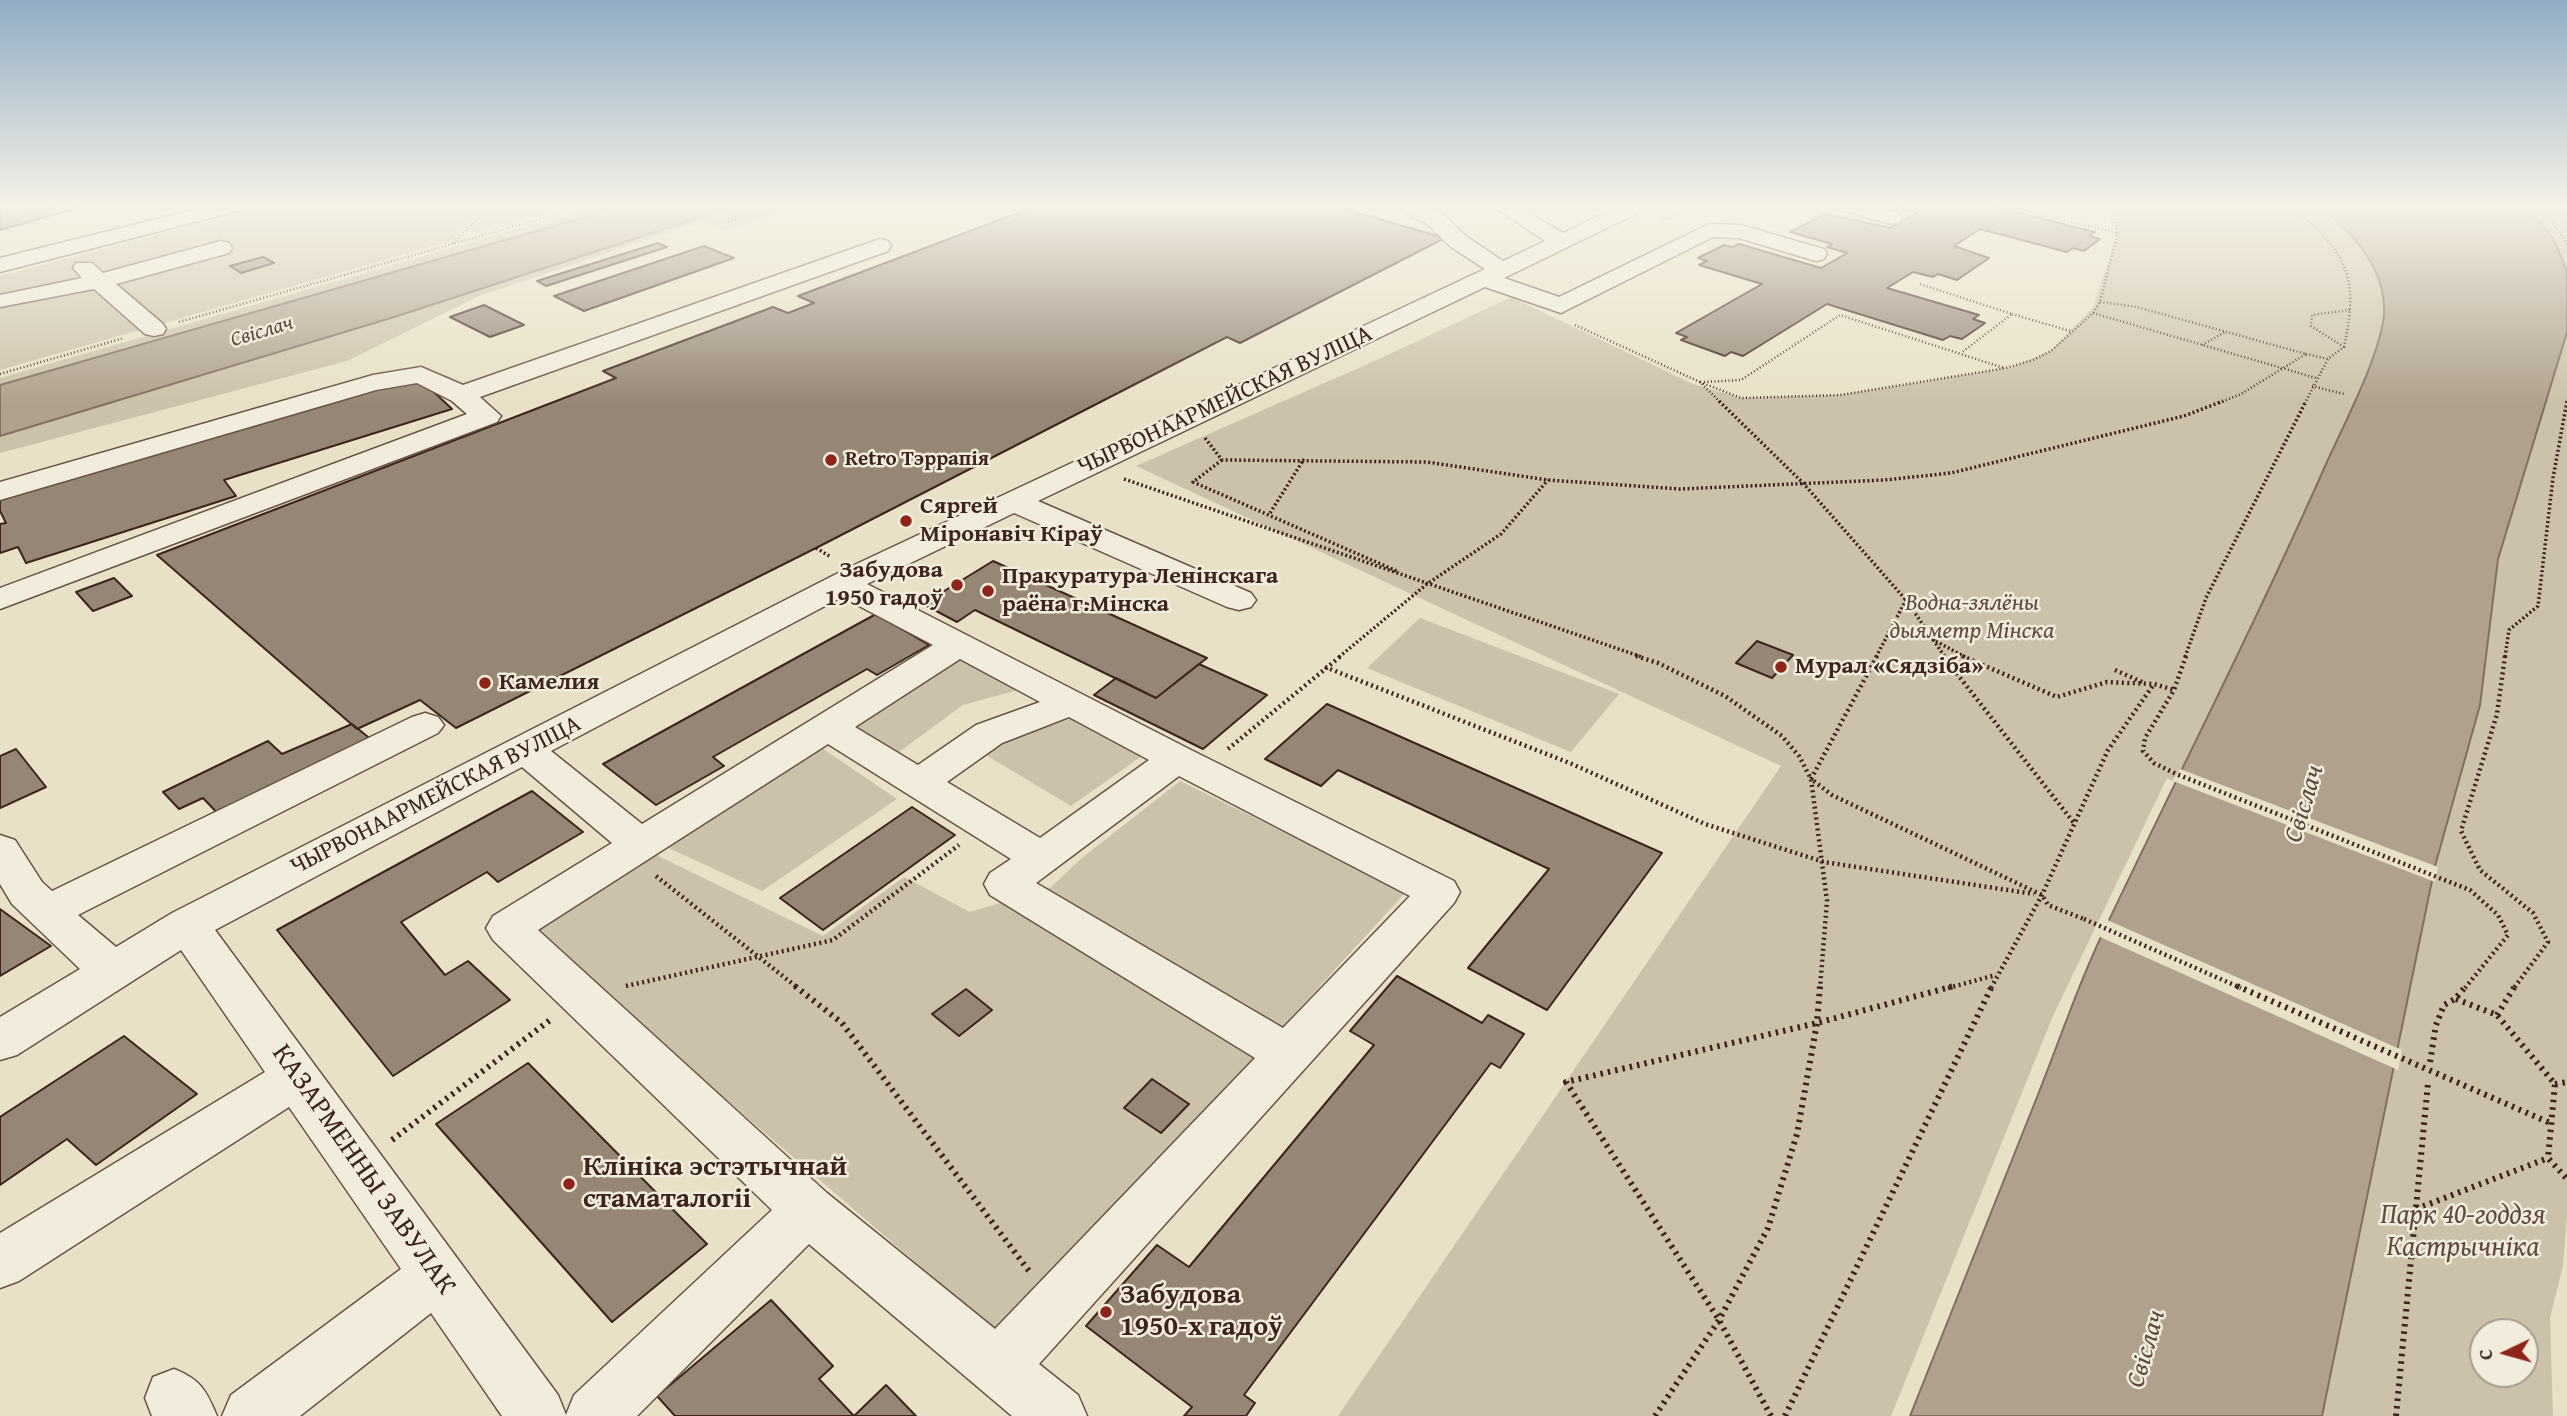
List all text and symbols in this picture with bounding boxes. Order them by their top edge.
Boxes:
water label: Свіслач [228,311,296,353]
street label: ЧЫРВОНААРМЕЙСКАЯ ВУЛІЦА [1073,320,1377,482]
place label: Retro Тэррапія [845,447,989,473]
marker: Retro Тэррапія [823,452,839,468]
place label: Сяргей Міронавіч Кіраў [920,493,1103,549]
marker: Сяргей Міронавіч Кіраў [898,513,914,529]
place label: Забудова 1950 гадоў [825,557,943,613]
place label: Пракуратура Ленінскага раёна г.Мінска [1002,563,1278,619]
marker: Забудова 1950 гадоў [949,577,965,593]
marker: Пракуратура Ленінскага раёна г.Мінска [980,583,996,599]
park label: Водна-зялёны дыяметр Мінска [1890,590,2054,646]
place label: Мурал «Сядзіба» [1795,653,1984,681]
marker: Мурал «Сядзіба» [1773,659,1789,675]
place label: Камелия [499,669,599,697]
marker: Камелия [477,675,493,691]
street label: ЧЫРВОНААРМЕЙСКАЯ ВУЛІЦА [286,710,586,882]
water label: Свіслач [2279,762,2331,846]
street label: КАЗАРМЕННЫ ЗАВУЛАК [264,1038,462,1302]
place label: Клініка эстэтычнай стаматалогіі [583,1151,847,1217]
marker: Клініка эстэтычнай стаматалогіі [561,1176,577,1192]
park label: Парк 40-годдзя Кастрычніка [2380,1199,2546,1265]
place label: Забудова 1950-х гадоў [1120,1279,1283,1345]
marker: Забудова 1950-х гадоў [1098,1304,1114,1320]
water label: Свіслач [2121,1307,2173,1391]
north arrow [2469,1318,2539,1388]
text: С [2471,1348,2499,1361]

